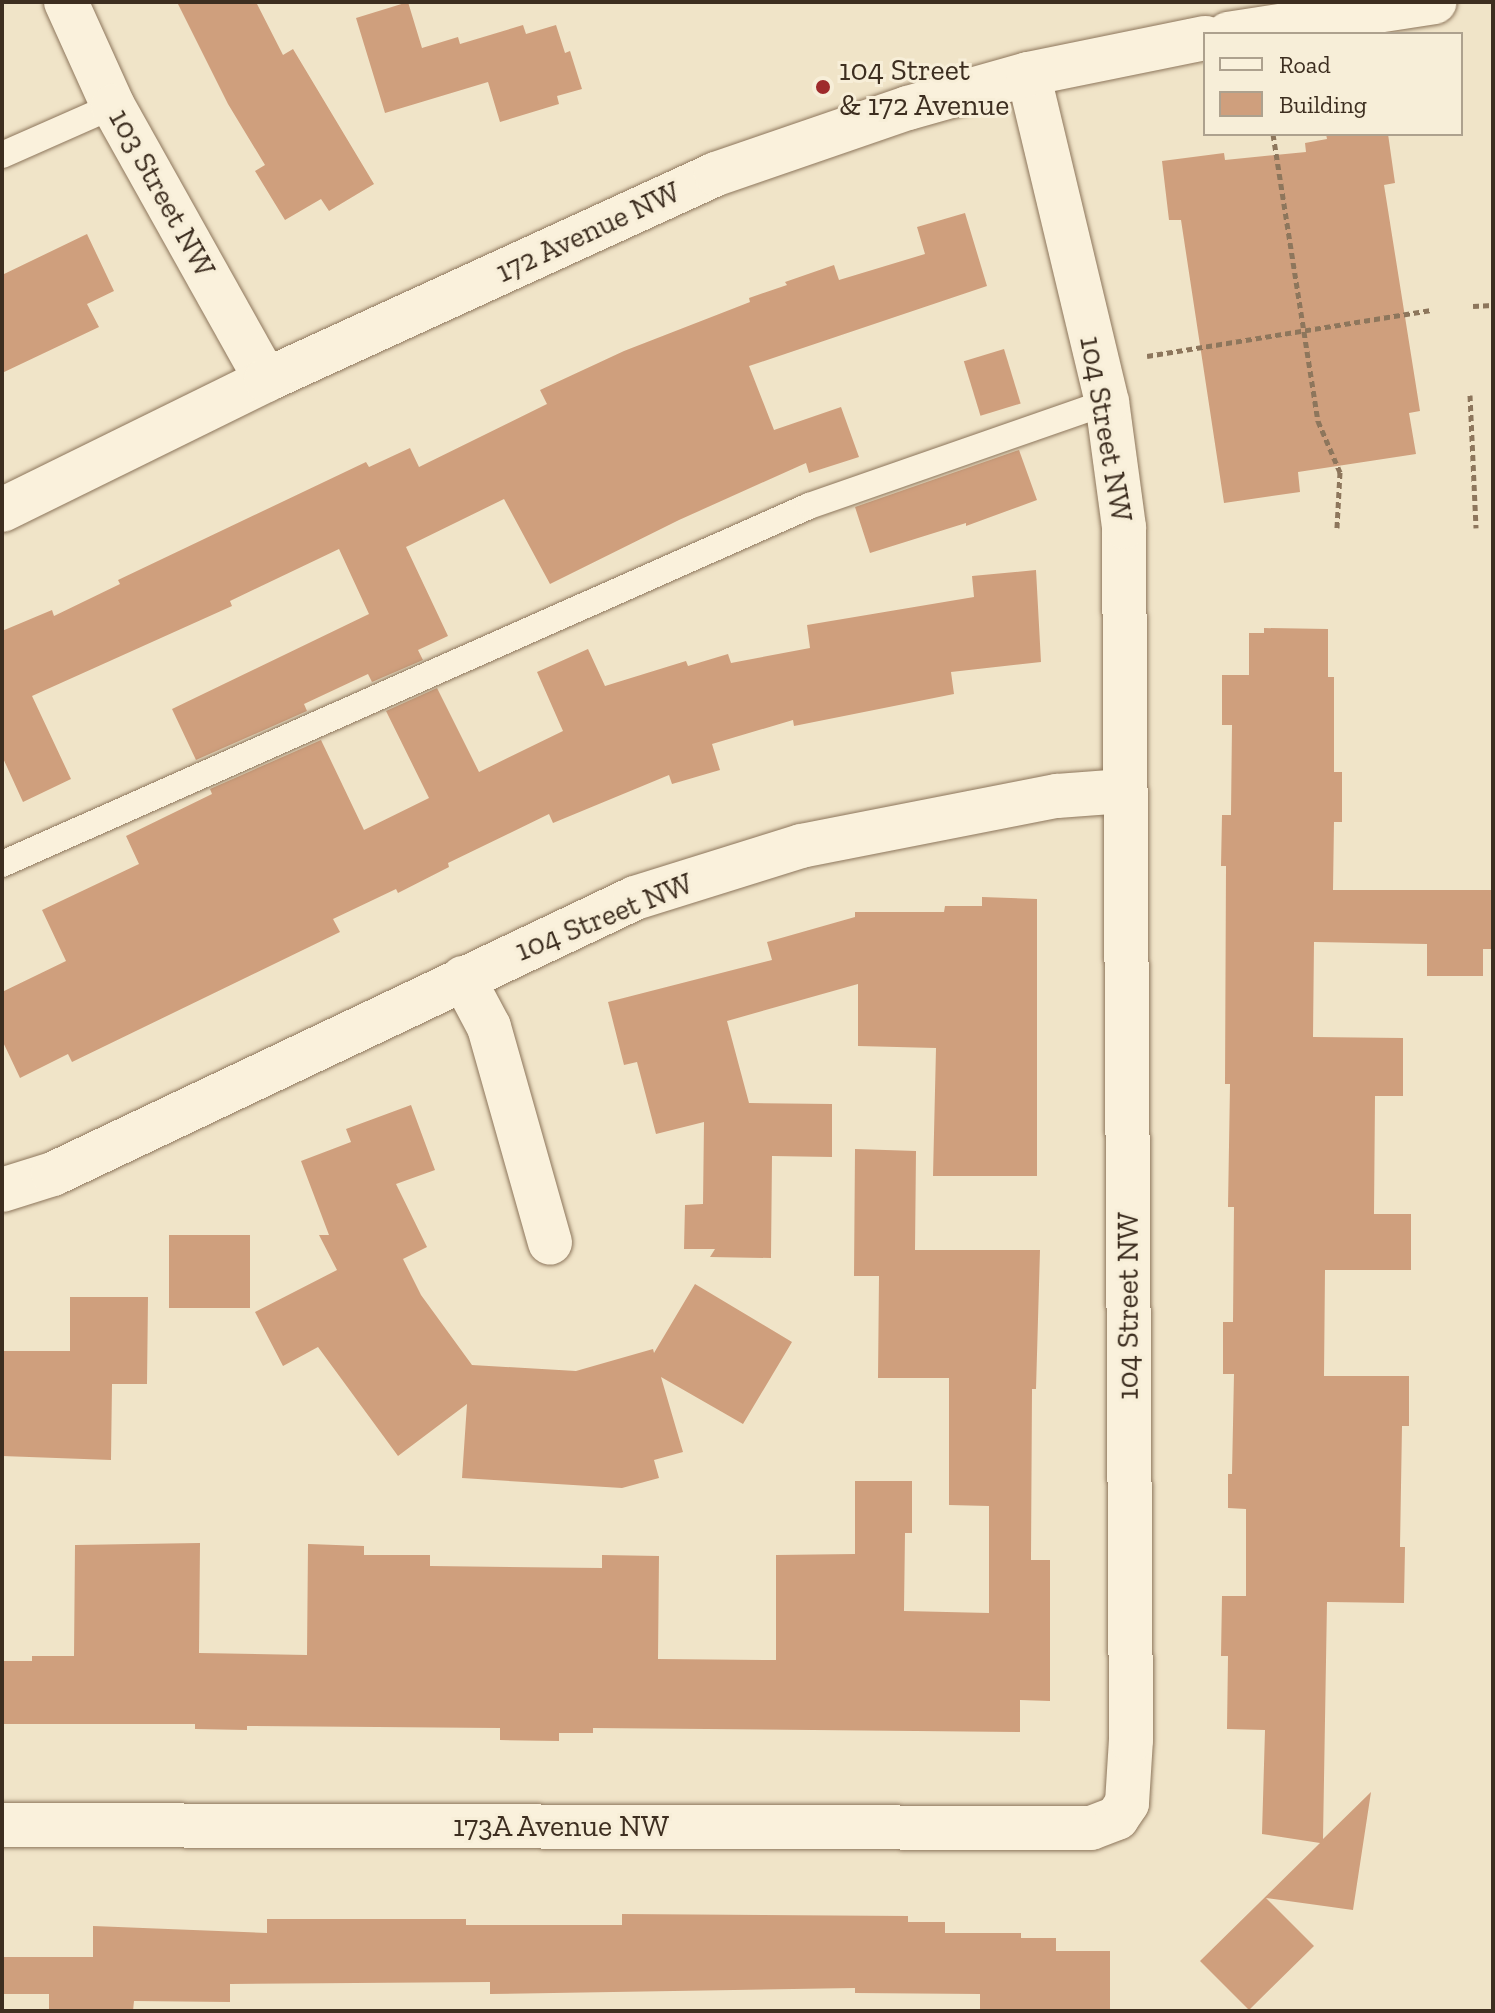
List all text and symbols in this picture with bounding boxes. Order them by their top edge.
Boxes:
legend [1203,32,1463,136]
text: Road [1279,50,1331,79]
place label: 104 Street & 172 Avenue [839,52,1010,122]
marker: 104 Street & 172 Avenue [814,78,832,96]
text: Building [1279,90,1367,119]
street label: 103 Street NW [101,103,223,283]
street label: 172 Avenue NW [490,174,686,290]
street label: 104 Street NW [1072,333,1140,525]
street label: 104 Street NW [510,865,698,969]
street label: 104 Street NW [1110,1212,1146,1400]
street label: 173A Avenue NW [452,1808,670,1844]

